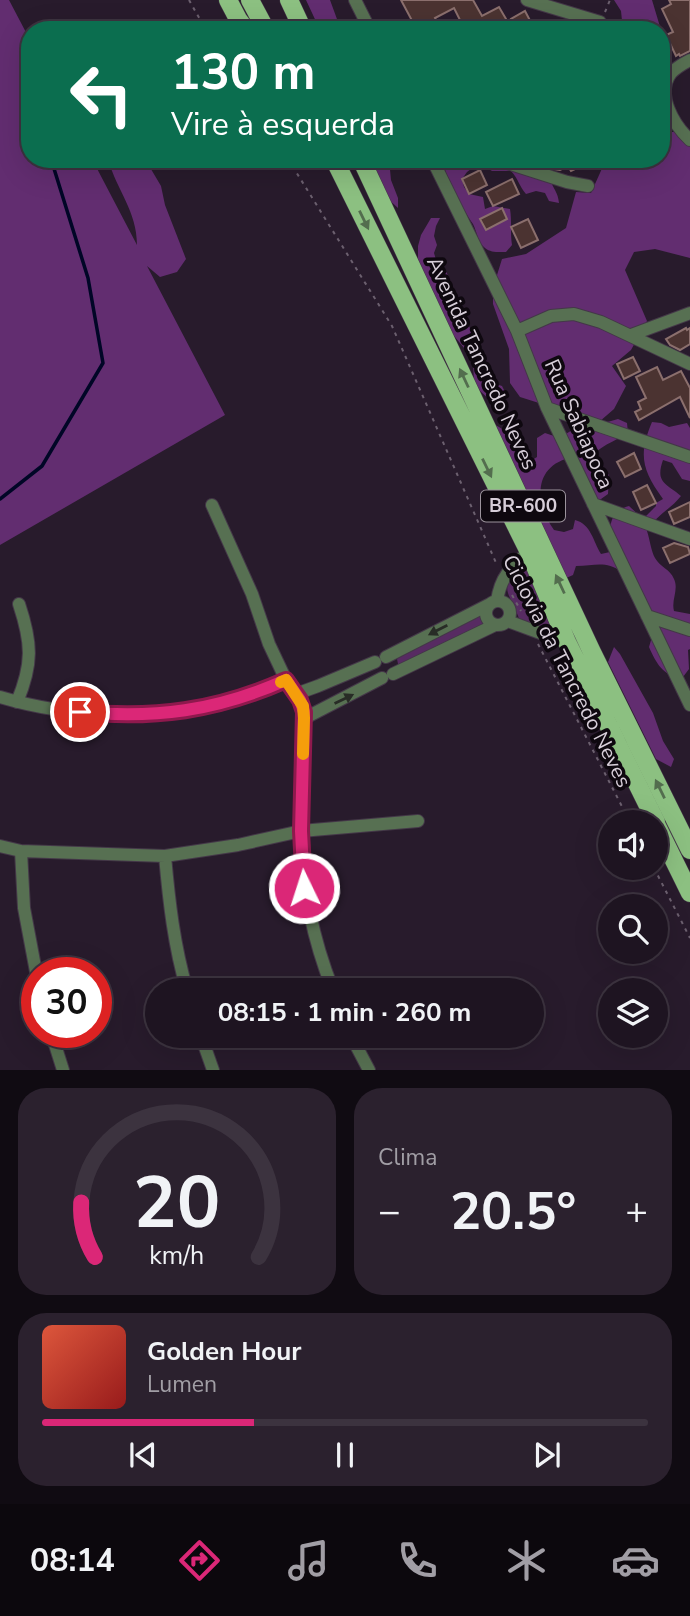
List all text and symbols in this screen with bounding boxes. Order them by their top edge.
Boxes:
text: 130 m [171,39,315,106]
icon: left [56,49,147,140]
text: Vire à esquerda [171,103,395,146]
one-way arrow [359,210,370,230]
street label: Avenida Tancredo Neves [420,252,544,474]
street label: Rua Sabiapoca [538,355,620,493]
one-way arrow [458,368,469,388]
one-way arrow [482,458,493,478]
road number: BR-600 [481,491,565,522]
street label: Ciclovia da Tancredo Neves [496,550,638,792]
one-way arrow [555,574,566,594]
one-way arrow [428,625,448,636]
pin [50,682,110,742]
icon: arrive [61,693,99,731]
one-way arrow [334,693,354,704]
one-way arrow [654,779,665,799]
map controls [598,810,668,1048]
button: sound [598,810,668,880]
position arrow [267,851,341,925]
button: search [598,894,668,964]
speed limit sign: 30 [21,957,112,1048]
button: layers [598,978,668,1048]
text: 08:15 · 1 min · 260 m [218,995,471,1030]
text: Clima [378,1142,438,1173]
text: 20 [133,1154,221,1254]
text: 20.5° [450,1176,576,1247]
text: − [378,1186,401,1237]
text: + [625,1186,648,1237]
text: km/h [149,1239,205,1273]
text: Golden Hour [147,1334,302,1369]
text: Lumen [147,1369,217,1400]
icon: previous [124,1436,162,1474]
icon: pause [326,1436,364,1474]
icon: next [528,1436,566,1474]
icon: directions [175,1536,224,1585]
icon: music [284,1536,333,1585]
icon: phone [393,1536,442,1585]
icon: climate [502,1536,551,1585]
icon: car [611,1536,660,1585]
text: 08:14 [30,1539,115,1582]

